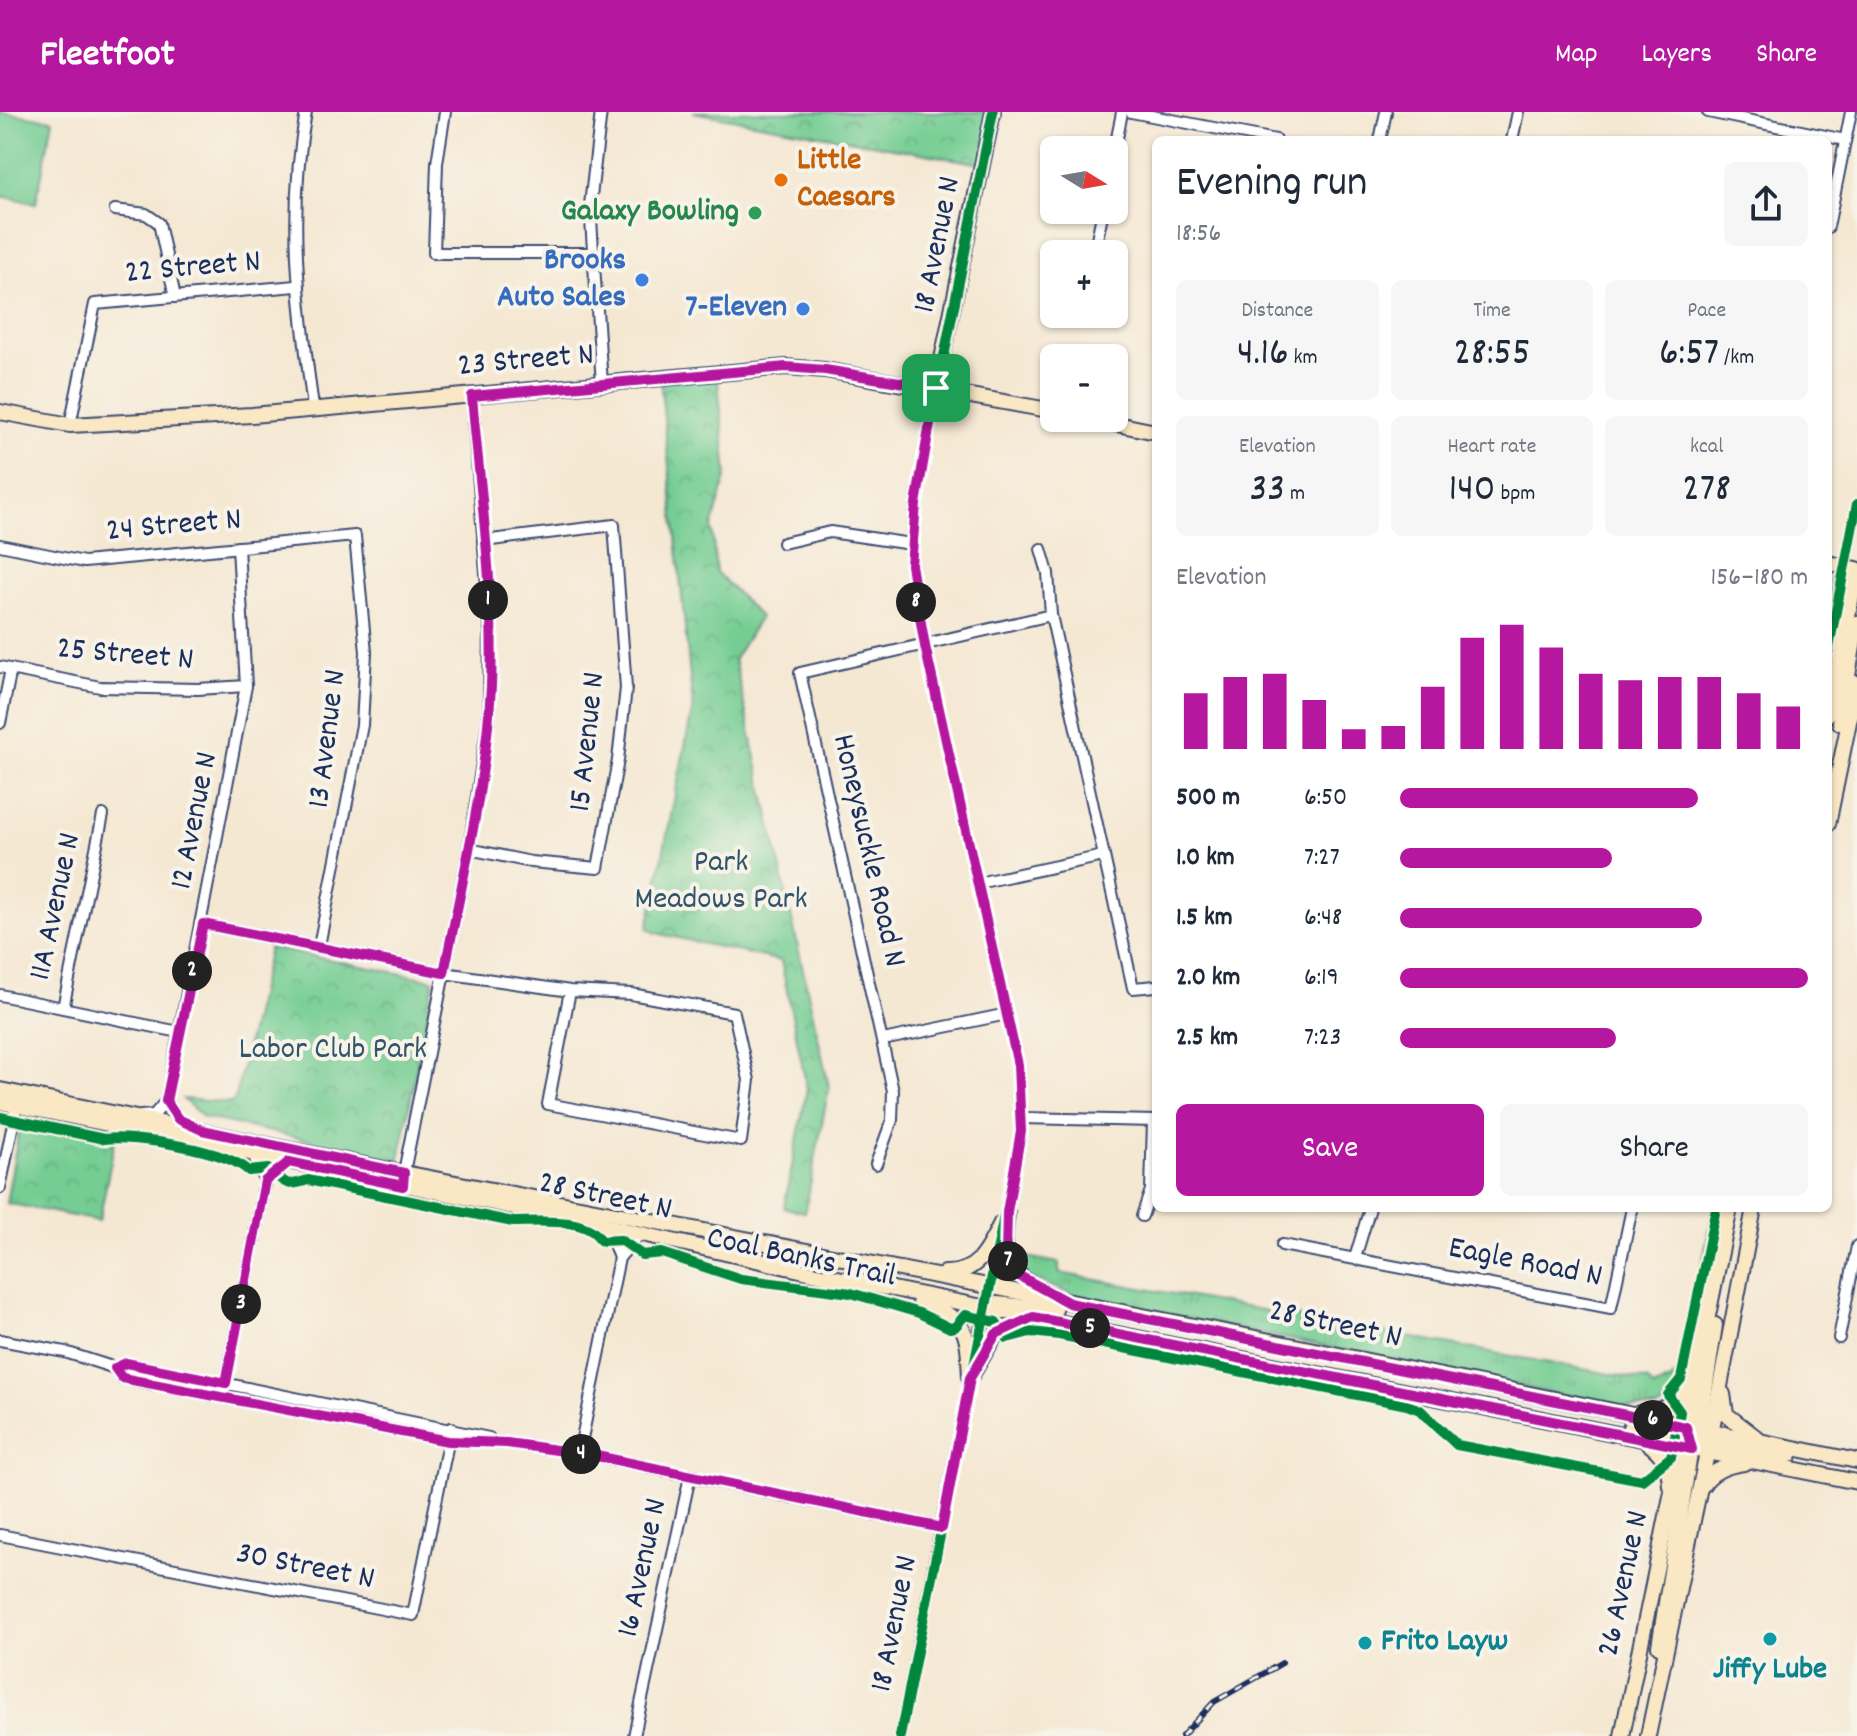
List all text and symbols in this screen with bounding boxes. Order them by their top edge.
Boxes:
text: Fleetfoot [40,29,175,84]
text: Map [1555,36,1598,76]
text: Layers [1642,36,1712,76]
text: Share [1756,36,1817,76]
north arrow [1040,136,1128,224]
map controls [1040,136,1128,432]
place label: Little Caesars [797,139,896,222]
text: Evening run [1176,154,1367,217]
button: share [1724,162,1808,246]
marker: Little Caesars [772,171,790,189]
street label: 18 Avenue N [903,173,975,317]
place label: Galaxy Bowling [561,190,739,236]
marker: Galaxy Bowling [746,204,764,222]
text: 18:56 [1176,216,1221,253]
place label: Brooks Auto Sales [497,239,626,322]
street label: 22 Street N [123,240,263,298]
button: + [1040,240,1128,328]
marker: Brooks Auto Sales [633,271,651,289]
place label: 7-Eleven [685,286,787,332]
text: Distance [1241,296,1313,327]
text: Time [1473,296,1511,327]
text: Pace [1687,296,1726,327]
marker: 7-Eleven [794,300,812,318]
text: 4.16 [1237,327,1289,384]
text: 28:55 [1453,327,1531,384]
text: 6:57 [1659,327,1719,384]
street label: 23 Street N [456,333,596,391]
text: km [1289,343,1318,374]
text: /km [1719,343,1754,374]
button: − [1040,344,1128,432]
pin [902,354,970,422]
icon: arrive [914,366,958,410]
text: Elevation [1239,432,1316,463]
text: Heart rate [1448,432,1536,463]
text: kcal [1690,432,1723,463]
text: 33 [1249,463,1285,520]
text: 140 [1448,463,1496,520]
text: 278 [1682,463,1731,520]
text: m [1285,479,1305,510]
text: bpm [1496,479,1535,510]
street label: 24 Street N [105,498,243,556]
text: Elevation [1176,560,1266,597]
text: 156–180 m [1711,560,1808,597]
pin: 1 [468,580,508,620]
pin: 8 [896,582,936,622]
text: 1 [486,584,490,615]
text: 8 [912,586,920,617]
street label: 25 Street N [55,627,195,685]
street label: 13 Avenue N [298,667,360,811]
street label: 15 Avenue N [559,670,619,814]
street label: Honeysuckle Road N [818,730,916,972]
street label: 12 Avenue N [160,748,232,894]
text: 500 m [1176,780,1240,817]
text: 6:50 [1304,780,1347,817]
street label: 11A Avenue N [19,829,95,985]
text: 1.0 km [1176,840,1235,877]
text: 7:27 [1304,840,1340,877]
park label: Park Meadows Park [634,841,808,924]
text: 1.5 km [1176,900,1233,937]
text: 6:48 [1304,900,1342,937]
pin: 2 [172,951,212,991]
text: 2 [187,955,197,986]
text: 2.0 km [1176,960,1240,997]
text: 6:19 [1304,960,1339,997]
text: 2.5 km [1176,1020,1238,1057]
text: 7:23 [1304,1020,1341,1057]
park label: Labor Club Park [239,1028,427,1074]
button: Save [1176,1104,1484,1196]
button: Share [1500,1104,1808,1196]
street label: 28 Street N [534,1161,676,1235]
street label: Coal Banks Trail [702,1217,900,1302]
street label: Eagle Road N [1444,1227,1606,1301]
pin: 7 [988,1241,1028,1281]
text: 7 [1004,1245,1012,1276]
pin: 3 [221,1284,261,1324]
text: 3 [236,1288,246,1319]
street label: 28 Street N [1264,1289,1406,1363]
pin: 5 [1070,1308,1110,1348]
text: 5 [1085,1312,1095,1343]
pin: 6 [1633,1400,1673,1440]
text: 6 [1648,1404,1658,1435]
pin: 4 [561,1434,601,1474]
text: 4 [576,1438,586,1469]
street label: 16 Avenue N [607,1494,681,1642]
street label: 26 Avenue N [1587,1507,1663,1661]
street label: 30 Street N [232,1532,378,1604]
street label: 18 Avenue N [860,1552,932,1696]
place label: Frito Layw [1381,1620,1508,1666]
marker: Jiffy Lube [1761,1630,1779,1648]
marker: Frito Layw [1356,1634,1374,1652]
place label: Jiffy Lube [1713,1648,1827,1694]

